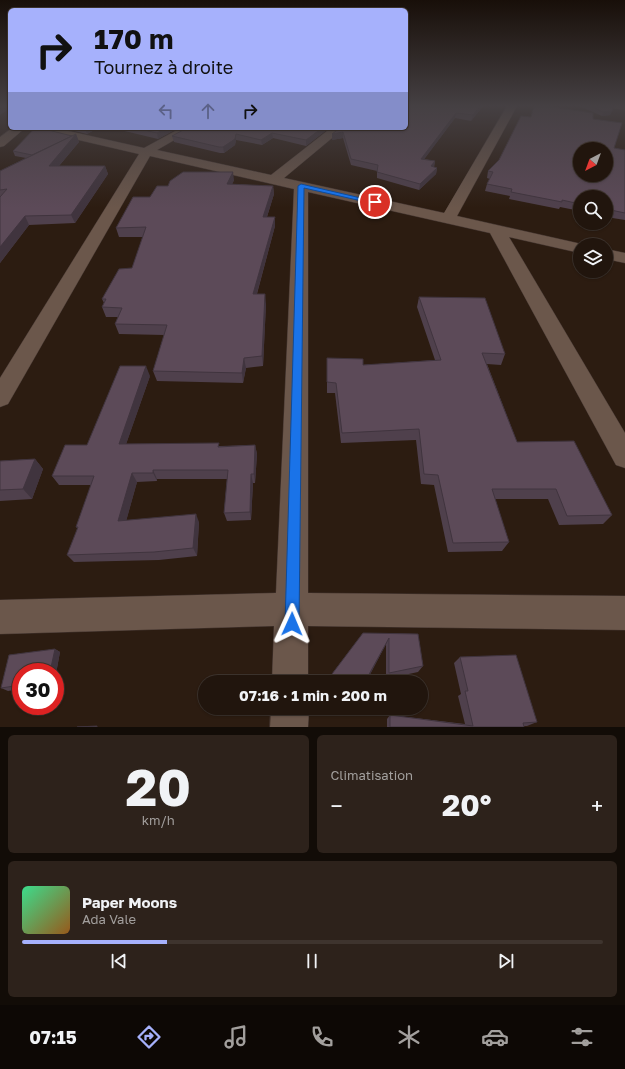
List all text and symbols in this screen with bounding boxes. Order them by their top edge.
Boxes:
text: 170 m [94,22,173,55]
icon: right [28,24,80,76]
text: Tournez à droite [94,56,233,78]
icon: left [155,100,177,122]
icon: ahead [197,100,219,122]
icon: right [239,100,261,122]
north arrow [573,142,613,182]
map controls [573,142,613,278]
pin [358,185,392,219]
button: search [573,190,613,230]
icon: arrive [364,191,386,213]
button: layers [573,238,613,278]
position arrow [271,603,313,645]
speed limit sign: 30 [12,663,64,715]
text: 07:16 · 1 min · 200 m [239,686,387,704]
text: 20 [125,755,191,817]
text: Climatisation [331,767,413,783]
text: 20° [442,787,492,823]
text: − [331,792,343,819]
text: + [591,792,603,819]
text: km/h [142,812,175,828]
text: Paper Moons [82,893,177,911]
text: Ada Vale [82,911,136,927]
icon: previous [108,950,130,972]
icon: pause [301,950,323,972]
icon: next [495,950,517,972]
icon: directions [135,1023,163,1051]
icon: music [222,1023,250,1051]
icon: phone [308,1023,336,1051]
icon: climate [395,1023,423,1051]
icon: car [481,1023,509,1051]
icon: filters [568,1023,596,1051]
text: 07:15 [29,1026,77,1048]

